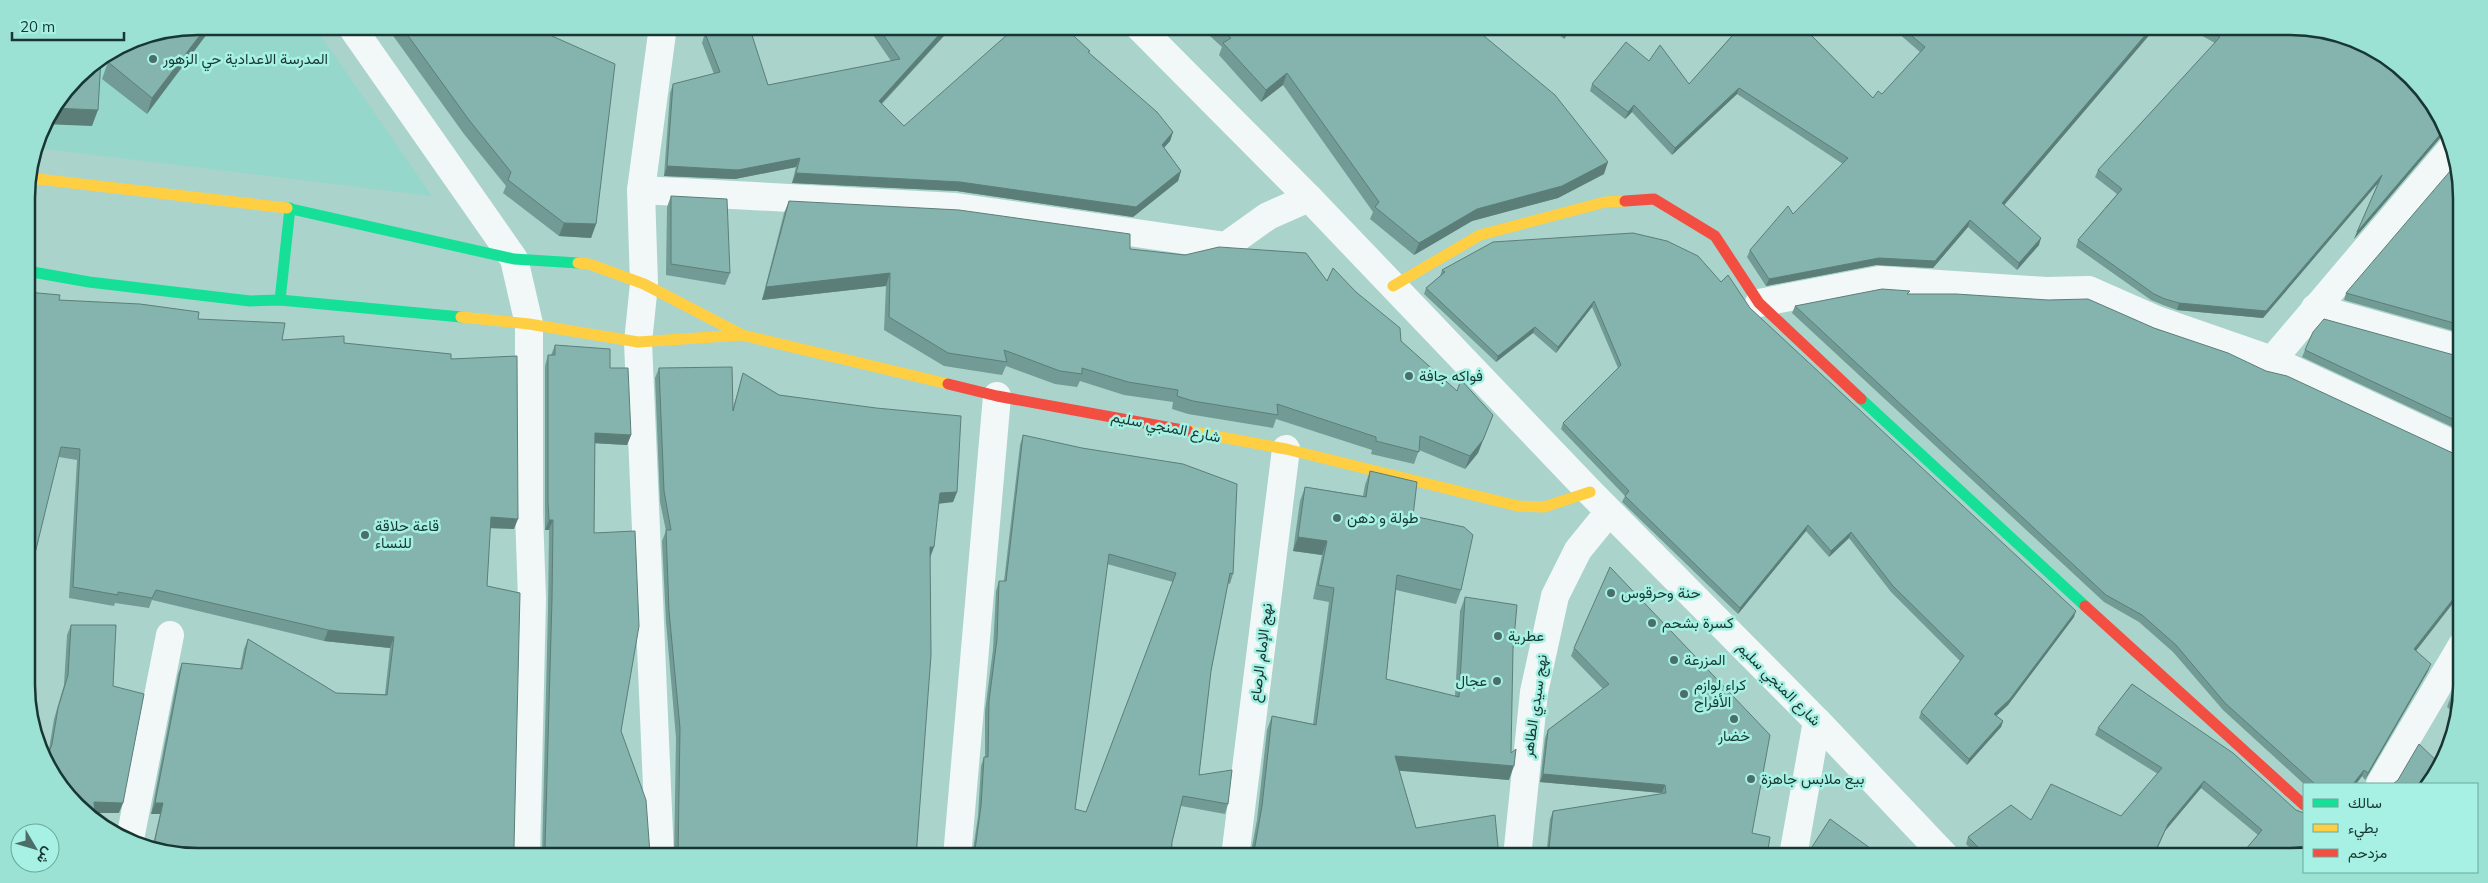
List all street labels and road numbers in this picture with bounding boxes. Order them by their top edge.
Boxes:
street label: شارع المنجي سليم [1109,407,1223,450]
street label: نهج الإمام الرصاع [1245,602,1278,704]
street label: شارع المنجي سليم [1731,638,1825,733]
street label: نهج سيدي الطاهر [1518,653,1555,760]

